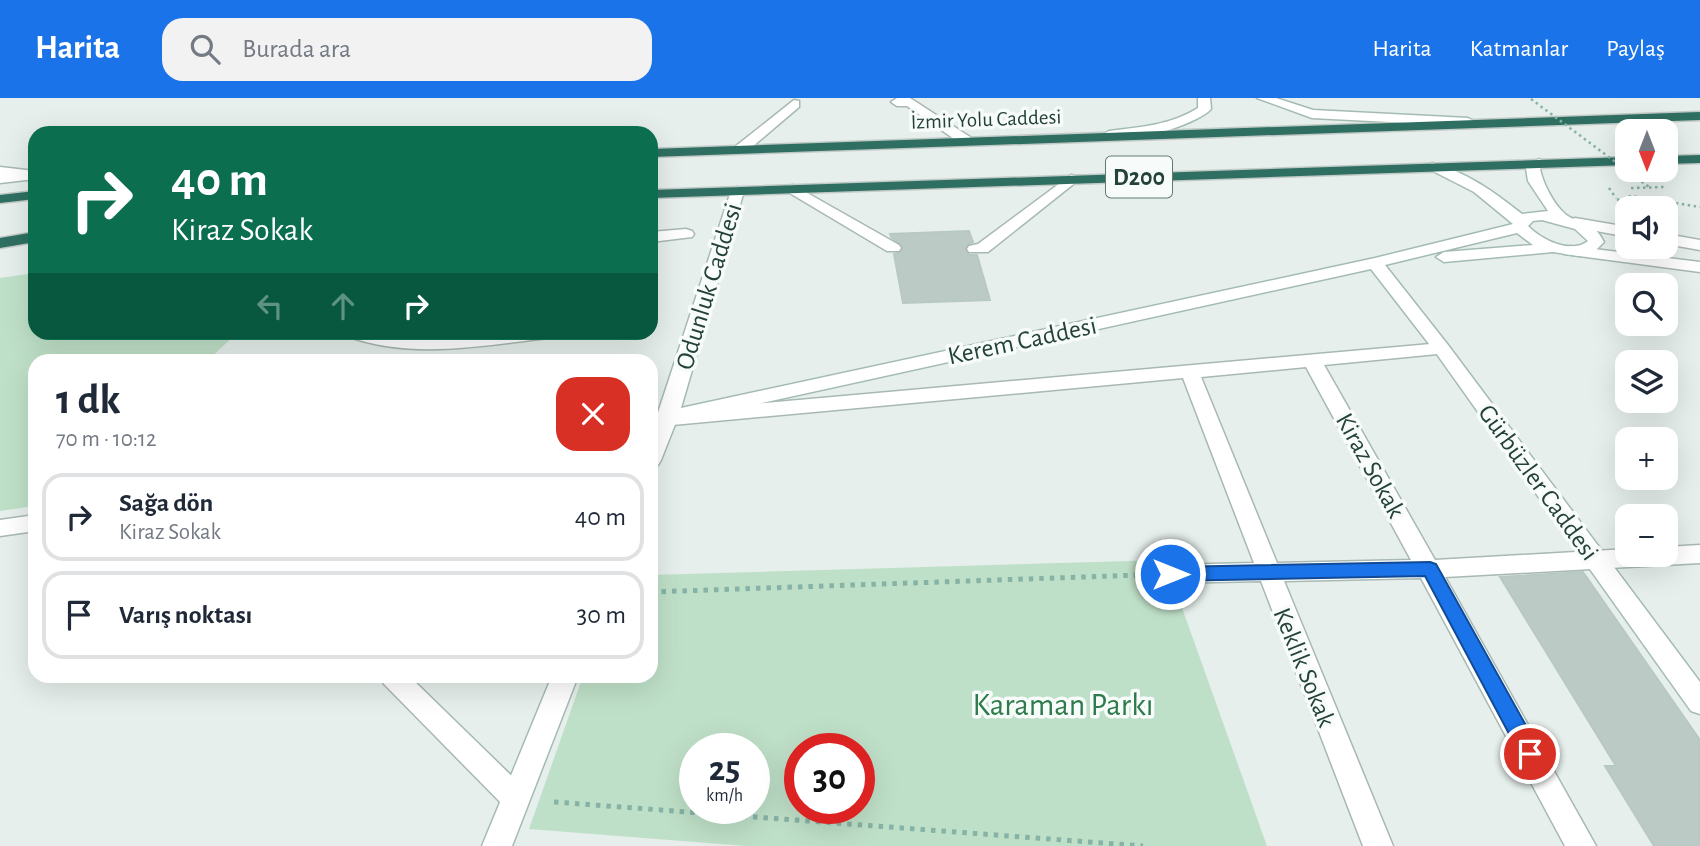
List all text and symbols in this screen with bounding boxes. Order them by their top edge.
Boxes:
search box [162,18,652,81]
icon: search [186,30,224,68]
text: Harita [35,32,120,65]
text: Burada ara [242,36,351,62]
text: Harita [1373,37,1432,61]
text: Katmanlar [1470,37,1568,61]
text: Paylaş [1606,37,1665,61]
street label: İzmir Yolu Caddesi [910,105,1062,133]
north arrow [1615,119,1678,182]
map controls [1615,119,1678,567]
icon: right [56,154,147,245]
text: 40 m [171,156,268,205]
road number: D200 [1106,156,1172,198]
button: sound [1615,196,1678,259]
street label: Odunluk Caddesi [671,200,747,373]
text: Kiraz Sokak [171,214,313,246]
button: search [1615,273,1678,336]
icon: left [251,287,289,325]
icon: ahead [324,287,362,325]
icon: right [397,287,435,325]
street label: Kerem Caddesi [945,313,1099,369]
button: layers [1615,350,1678,413]
button: close [556,377,630,451]
text: 1 dk [56,379,120,421]
street label: Gürbüzler Caddesi [1473,400,1603,565]
street label: Kiraz Sokak [1331,409,1410,522]
button: + [1615,427,1678,490]
text: 70 m · 10:12 [56,428,157,451]
text: Sağa dön [119,490,213,516]
icon: right [60,498,98,536]
text: 40 m [575,504,626,530]
button: − [1615,504,1678,567]
text: Kiraz Sokak [119,521,221,544]
position arrow [1133,537,1207,611]
icon: arrive [60,596,98,634]
text: Varış noktası [119,602,252,628]
text: 30 m [576,602,626,628]
street label: Keklik Sokak [1268,604,1340,731]
park label: Karaman Parkı [973,689,1153,721]
pin [1500,724,1560,784]
speed limit sign: 30 [784,733,875,824]
icon: arrive [1511,735,1549,773]
text: 25 [709,752,740,787]
text: km/h [706,787,743,805]

